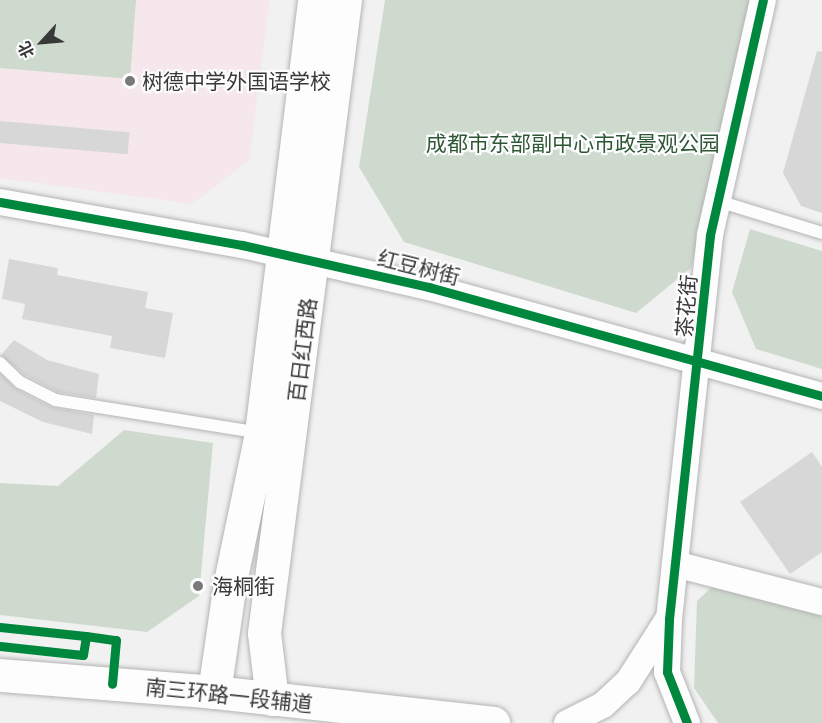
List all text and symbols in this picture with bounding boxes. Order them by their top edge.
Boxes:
north arrow [12,12,72,72]
text: 北 [13,39,37,61]
place label: 树德中学外国语学校 [142,68,331,94]
marker: 树德中学外国语学校 [123,74,137,88]
park label: 成都市东部副中心市政景观公园 [426,130,720,156]
street label: 红豆树街 [375,245,463,289]
street label: 茶花街 [671,274,701,338]
street label: 百日红西路 [283,296,321,404]
place label: 海桐街 [212,573,275,599]
marker: 海桐街 [189,577,207,595]
street label: 南三环路一段辅道 [144,674,314,716]

